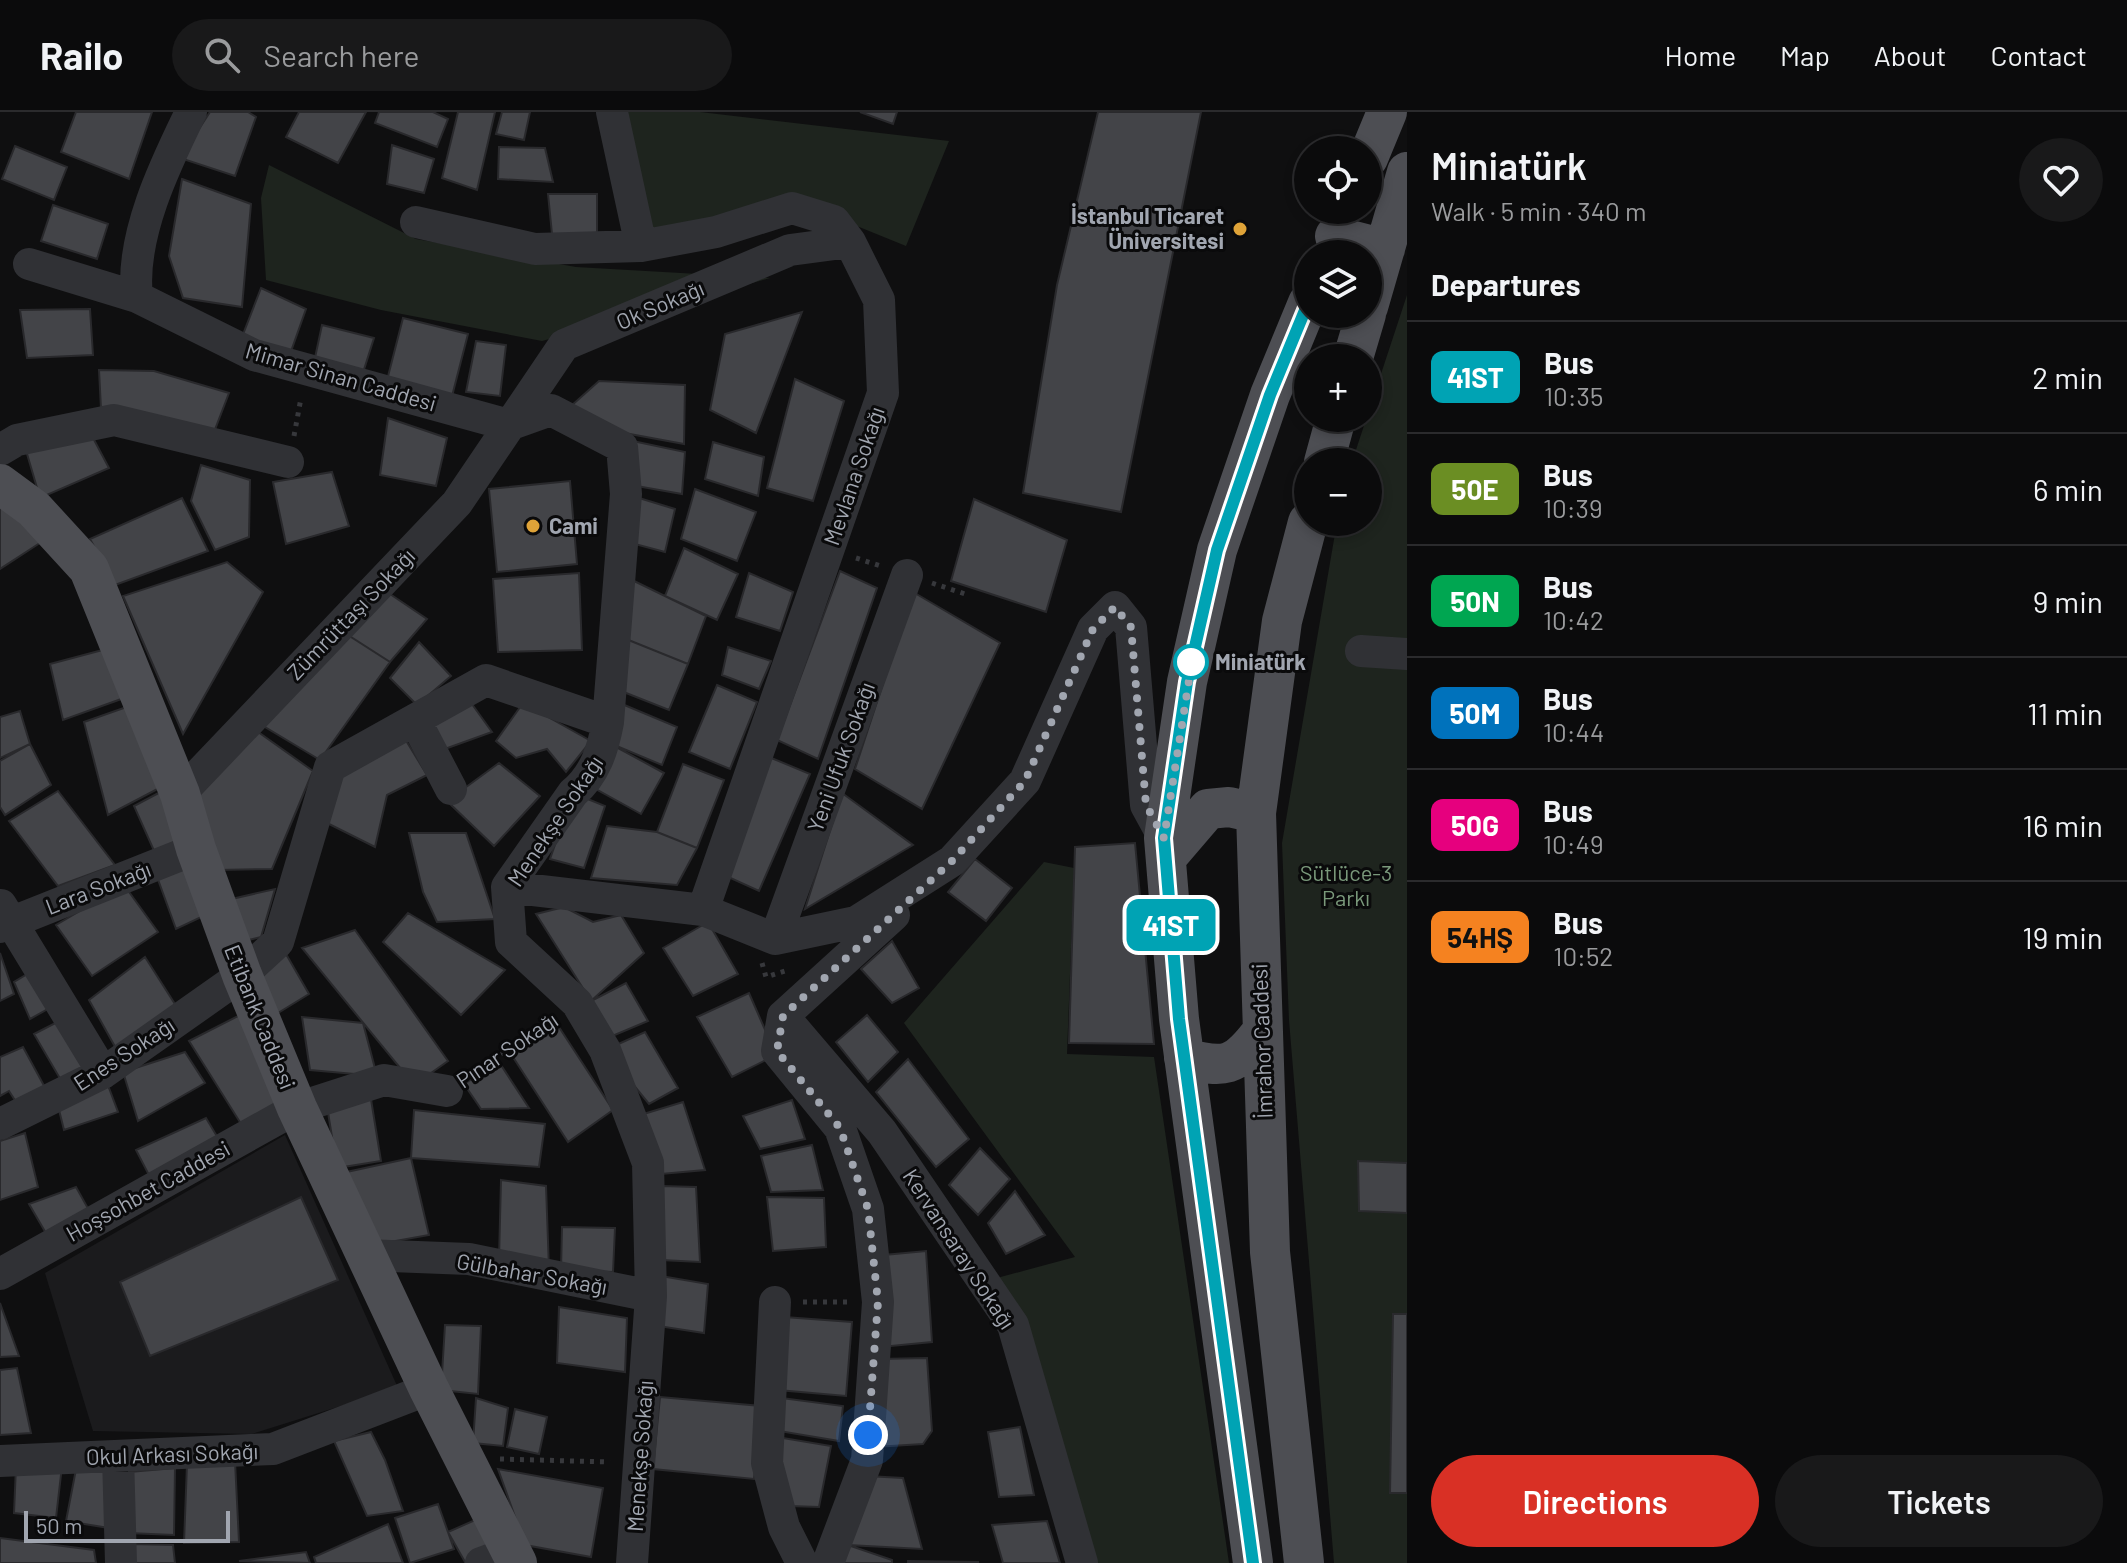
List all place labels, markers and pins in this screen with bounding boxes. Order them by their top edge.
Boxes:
place label: İstanbul Ticaret Üniversitesi [1071,202,1224,253]
marker: İstanbul Ticaret Üniversitesi [1231,220,1249,238]
place label: Cami [549,512,598,538]
marker: Cami [524,517,542,535]
marker: Miniatürk [1174,645,1208,679]
place label: Miniatürk [1215,648,1306,674]

